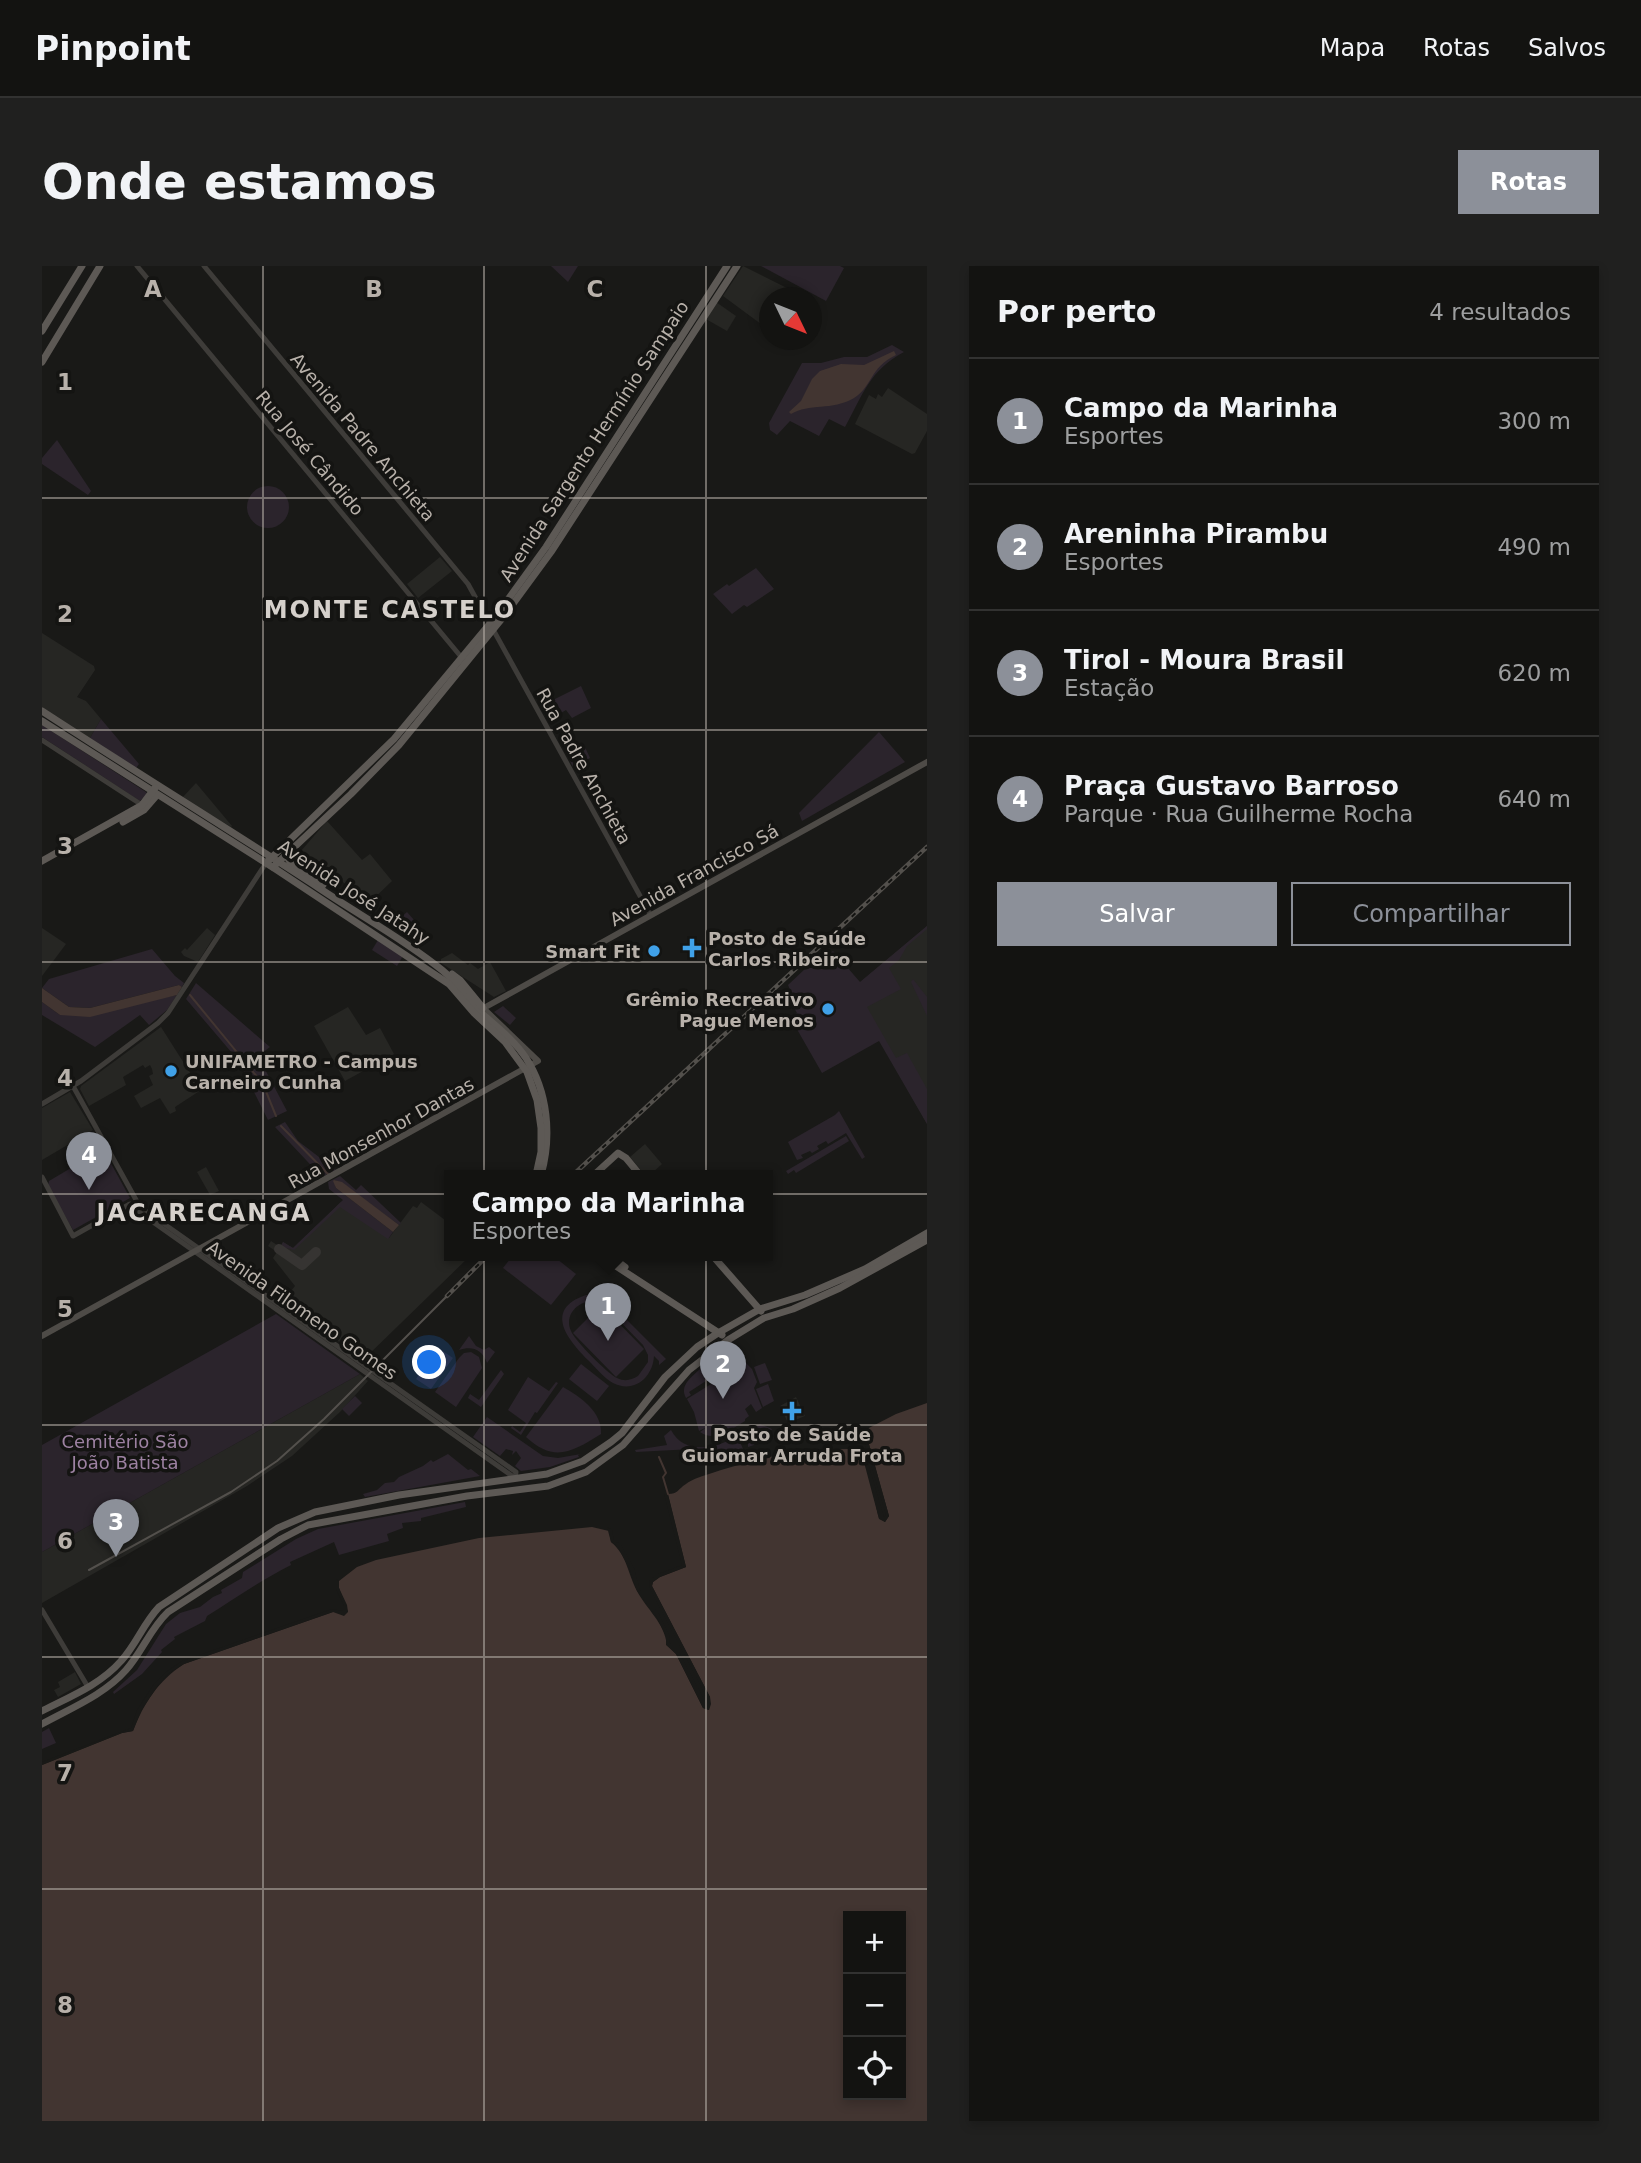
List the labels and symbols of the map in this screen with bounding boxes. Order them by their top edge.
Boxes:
text: A [144,276,162,302]
text: B [365,276,383,302]
text: C [587,276,603,302]
north arrow [759,287,822,350]
street label: Avenida Sargento Hermínio Sampaio [495,297,693,585]
street label: Avenida Padre Anchieta [286,349,440,525]
text: 1 [57,369,73,395]
street label: Rua José Cândido [252,386,368,520]
district label: MONTE CASTELO [264,596,516,624]
text: 2 [57,601,73,627]
street label: Rua Padre Anchieta [532,684,636,848]
street label: Avenida Francisco Sá [606,820,782,930]
text: 3 [57,833,73,859]
street label: Avenida José Jatahy [274,835,434,949]
place label: Posto de Saúde Carlos Ribeiro [708,928,866,970]
marker: Posto de Saúde Carlos Ribeiro [682,938,702,958]
place label: Smart Fit [545,941,640,962]
marker: Smart Fit [646,943,662,959]
place label: Grêmio Recreativo Pague Menos [626,989,814,1031]
marker: Grêmio Recreativo Pague Menos [820,1001,836,1017]
place label: UNIFAMETRO - Campus Carneiro Cunha [185,1051,418,1093]
marker: UNIFAMETRO - Campus Carneiro Cunha [163,1063,179,1079]
text: 4 [57,1065,73,1091]
street label: Rua Monsenhor Dantas [285,1073,477,1193]
pin: 4 [66,1132,112,1190]
district label: JACARECANGA [94,1199,312,1227]
street label: Avenida Filomeno Gomes [203,1236,401,1384]
pin: 1 [585,1283,631,1341]
text: 5 [57,1296,73,1322]
pin: 2 [700,1341,746,1399]
your location [412,1345,446,1379]
marker: Posto de Saúde Guiomar Arruda Frota [782,1401,802,1421]
place label: Posto de Saúde Guiomar Arruda Frota [681,1424,903,1466]
park label: Cemitério São João Batista [62,1431,188,1473]
pin: 3 [93,1499,139,1557]
text: 6 [57,1528,73,1554]
text: 7 [57,1760,73,1786]
text: 8 [57,1992,73,2018]

